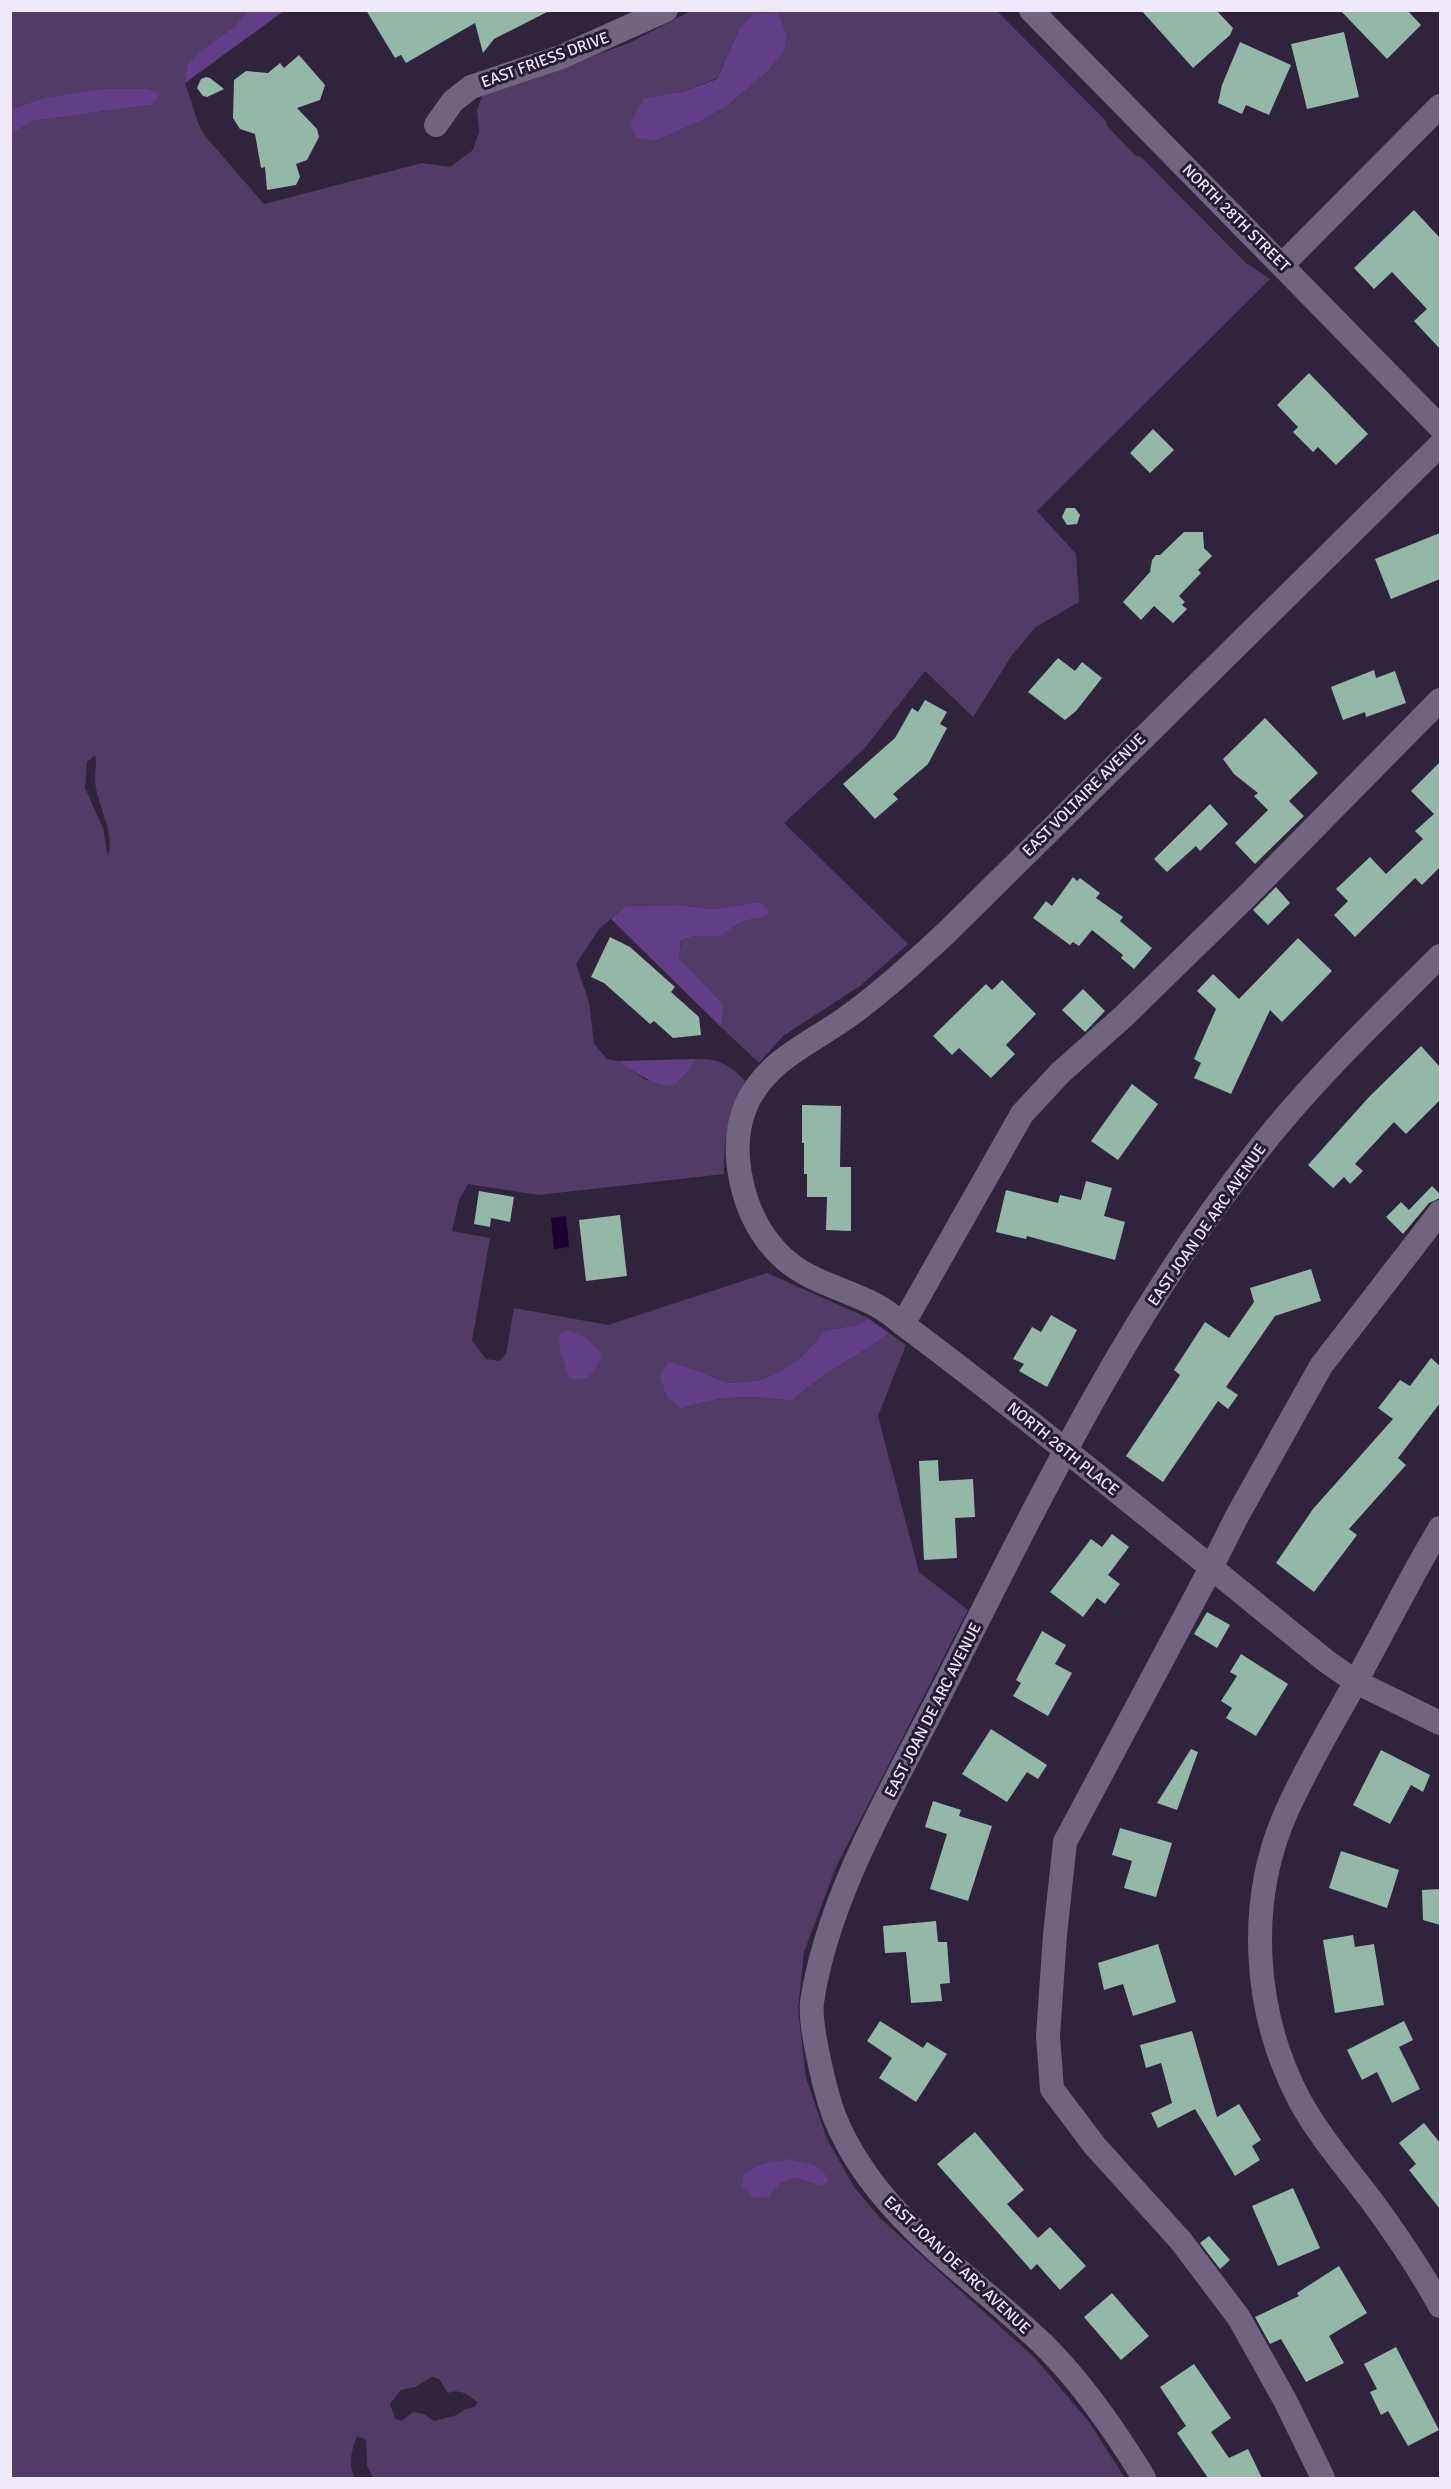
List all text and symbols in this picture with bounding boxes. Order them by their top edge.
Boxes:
street label: EAST FRIESS DRIVE [478,28,612,92]
street label: NORTH 28TH STREET [1178,160,1294,276]
street label: EAST VOLTAIRE AVENUE [1018,729,1150,861]
street label: EAST JOAN DE ARC AVENUE [1143,1140,1271,1310]
street label: NORTH 26TH PLACE [1003,1398,1123,1500]
street label: EAST JOAN DE ARC AVENUE [880,1619,986,1801]
street label: EAST JOAN DE ARC AVENUE [879,2192,1035,2338]

